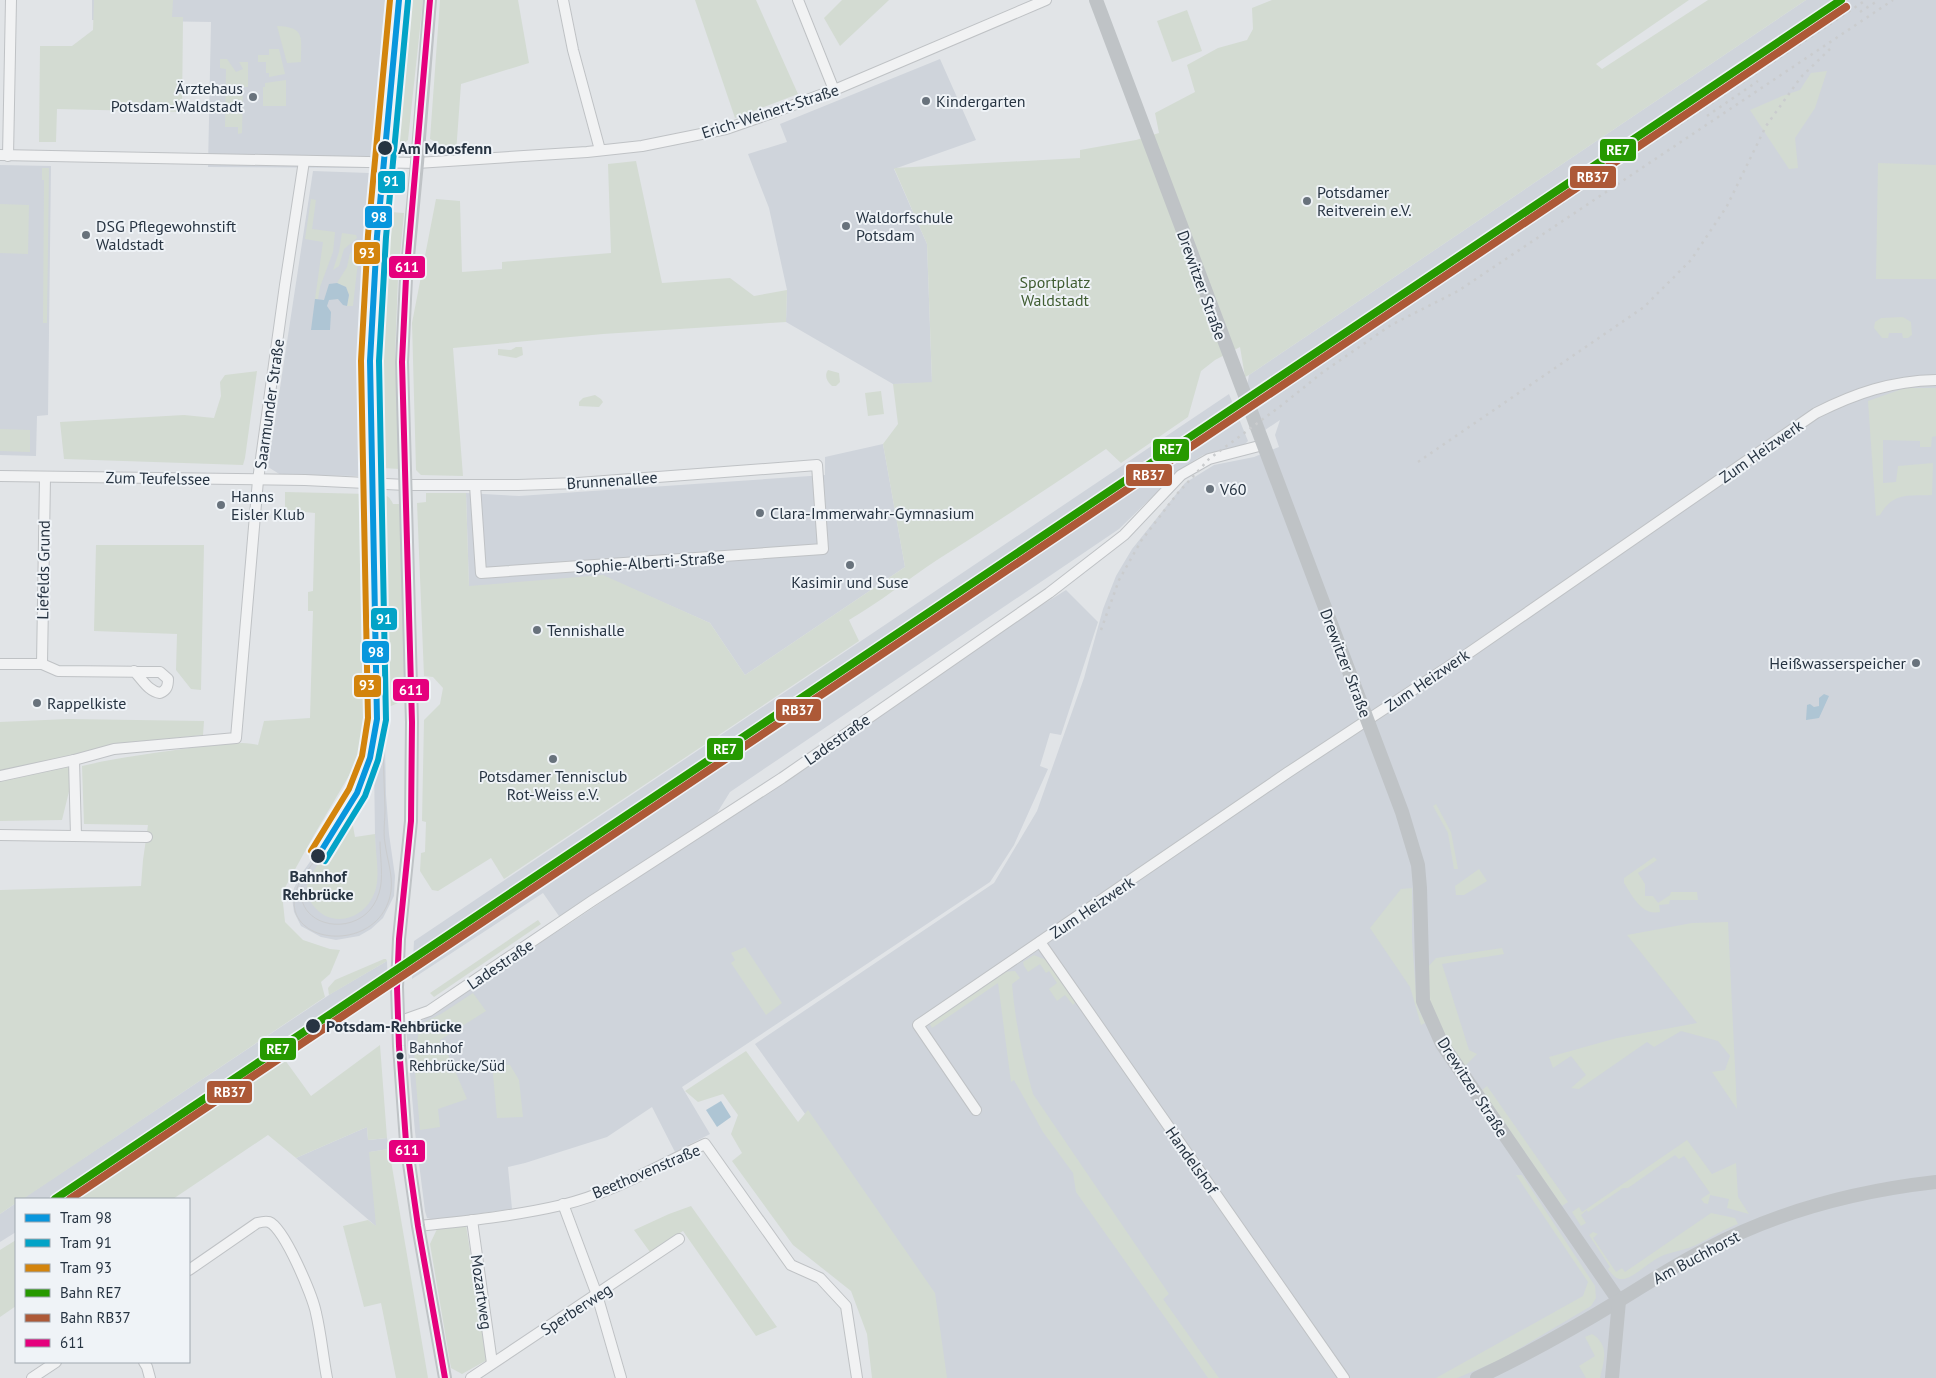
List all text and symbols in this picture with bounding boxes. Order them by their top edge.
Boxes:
place label: Ärztehaus Potsdam-Waldstadt [111,78,244,116]
street label: Erich-Weinert-Straße [699,79,841,143]
marker: Ärztehaus Potsdam-Waldstadt [247,91,259,103]
place label: Kindergarten [936,91,1026,111]
marker: Kindergarten [920,95,932,107]
place label: Am Moosfenn [398,138,492,158]
line badge: RE7 [1599,138,1637,162]
marker: Am Moosfenn [376,139,394,157]
text: RE7 [1606,141,1630,159]
line badge: RB37 [1569,165,1617,189]
text: RB37 [1577,168,1609,186]
line badge: 91 [377,170,406,194]
text: 91 [383,172,399,190]
place label: Potsdamer Reitverein e.V. [1317,182,1412,220]
marker: Potsdamer Reitverein e.V. [1301,195,1313,207]
line badge: 98 [364,205,393,229]
place label: Waldorfschule Potsdam [856,207,953,245]
text: 98 [371,208,387,226]
place label: DSG Pflegewohnstift Waldstadt [96,216,237,254]
marker: Waldorfschule Potsdam [840,220,852,232]
street label: Drewitzer Straße [1173,228,1231,342]
marker: DSG Pflegewohnstift Waldstadt [80,229,92,241]
line badge: 93 [353,241,381,265]
text: 93 [359,244,375,262]
line badge: 611 [388,255,426,279]
text: 611 [395,258,419,276]
park label: Sportplatz Waldstadt [1020,272,1090,310]
street label: Saarmunder Straße [250,337,288,471]
street label: Zum Heizwerk [1715,415,1807,487]
line badge: RE7 [1152,438,1190,462]
text: RE7 [1159,440,1183,458]
line badge: RB37 [1125,463,1173,487]
text: RB37 [1133,466,1165,484]
street label: Zum Teufelssee [106,467,210,489]
street label: Brunnenallee [566,467,658,493]
place label: V60 [1219,479,1247,499]
marker: V60 [1204,483,1216,495]
place label: Hanns Eisler Klub [231,486,305,524]
marker: Hanns Eisler Klub [215,499,227,511]
place label: Clara-Immerwahr-Gymnasium [770,503,974,523]
marker: Clara-Immerwahr-Gymnasium [754,507,766,519]
street label: Liefelds Grund [32,520,54,620]
street label: Sophie-Alberti-Straße [575,547,725,577]
marker: Kasimir und Suse [844,559,856,571]
place label: Kasimir und Suse [791,572,909,592]
street label: Drewitzer Straße [1316,606,1376,720]
line badge: 91 [370,607,398,631]
text: 91 [376,610,392,628]
place label: Tennishalle [547,620,625,640]
marker: Tennishalle [531,624,543,636]
line badge: 98 [361,640,390,664]
text: 98 [368,643,384,661]
street label: Zum Heizwerk [1381,644,1473,716]
place label: Heißwasserspeicher [1769,653,1907,673]
marker: Heißwasserspeicher [1910,657,1922,669]
line badge: 93 [353,674,382,698]
text: 93 [359,676,375,694]
line badge: 611 [392,678,430,702]
text: 611 [399,681,423,699]
place label: Rappelkiste [47,693,126,713]
marker: Rappelkiste [31,697,43,709]
line badge: RB37 [775,698,822,722]
text: RB37 [782,701,814,719]
street label: Ladestraße [800,709,874,769]
line badge: RE7 [706,737,744,761]
text: RE7 [713,740,737,758]
marker: Potsdamer Tennisclub Rot-Weiss e.V. [547,753,559,765]
place label: Potsdamer Tennisclub Rot-Weiss e.V. [479,766,627,804]
marker: Bahnhof Rehbrücke [309,847,327,865]
place label: Bahnhof Rehbrücke [282,866,354,904]
street label: Zum Heizwerk [1046,871,1138,943]
street label: Ladestraße [463,935,537,993]
place label: Potsdam-Rehbrücke [326,1016,462,1036]
marker: Potsdam-Rehbrücke [304,1017,322,1035]
street label: Drewitzer Straße [1433,1033,1513,1141]
line badge: RE7 [259,1037,297,1061]
place label: Bahnhof Rehbrücke/Süd [409,1038,505,1075]
text: RE7 [266,1040,290,1058]
marker: Bahnhof Rehbrücke/Süd [395,1051,405,1061]
line badge: RB37 [206,1080,253,1104]
text: RB37 [214,1083,246,1101]
street label: Handelshof [1161,1122,1223,1198]
line badge: 611 [388,1139,426,1163]
street label: Beethovenstraße [589,1139,703,1203]
text: 611 [395,1141,419,1159]
legend [15,1198,190,1363]
text: Tram 98 [60,1208,112,1227]
street label: Am Buchhorst [1649,1225,1743,1288]
text: Tram 91 [60,1233,112,1252]
street label: Mozartweg [467,1253,497,1331]
text: Tram 93 [60,1258,112,1277]
street label: Sperberweg [537,1279,615,1339]
text: Bahn RE7 [60,1283,122,1302]
text: Bahn RB37 [60,1308,131,1327]
text: 611 [60,1333,85,1352]

